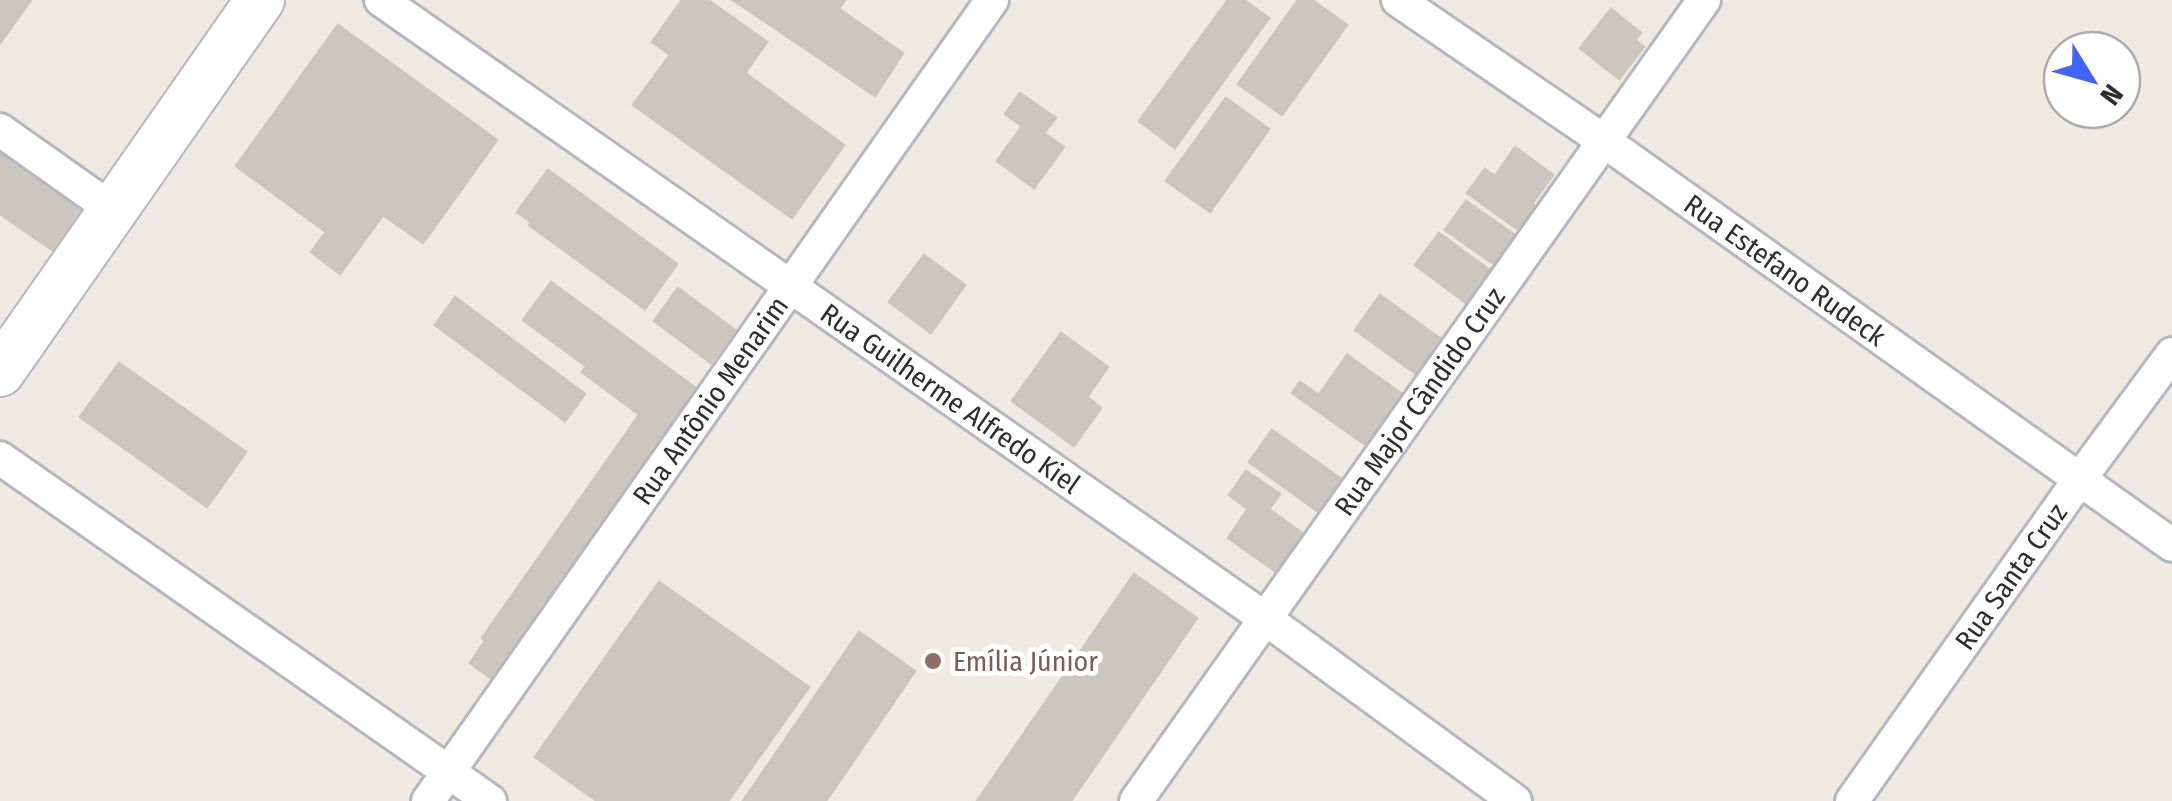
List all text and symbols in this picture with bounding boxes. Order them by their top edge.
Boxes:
north arrow [2042,30,2142,130]
text: N [2093,78,2130,111]
street label: Rua Estefano Rudeck [1678,187,1893,353]
street label: Rua Major Cândido Cruz [1327,281,1512,522]
street label: Rua Antônio Menarim [625,290,795,511]
street label: Rua Guilherme Alfredo Kiel [815,296,1087,500]
street label: Rua Santa Cruz [1948,497,2074,656]
place label: Emília Júnior [953,645,1098,678]
marker: Emília Júnior [922,650,944,672]

